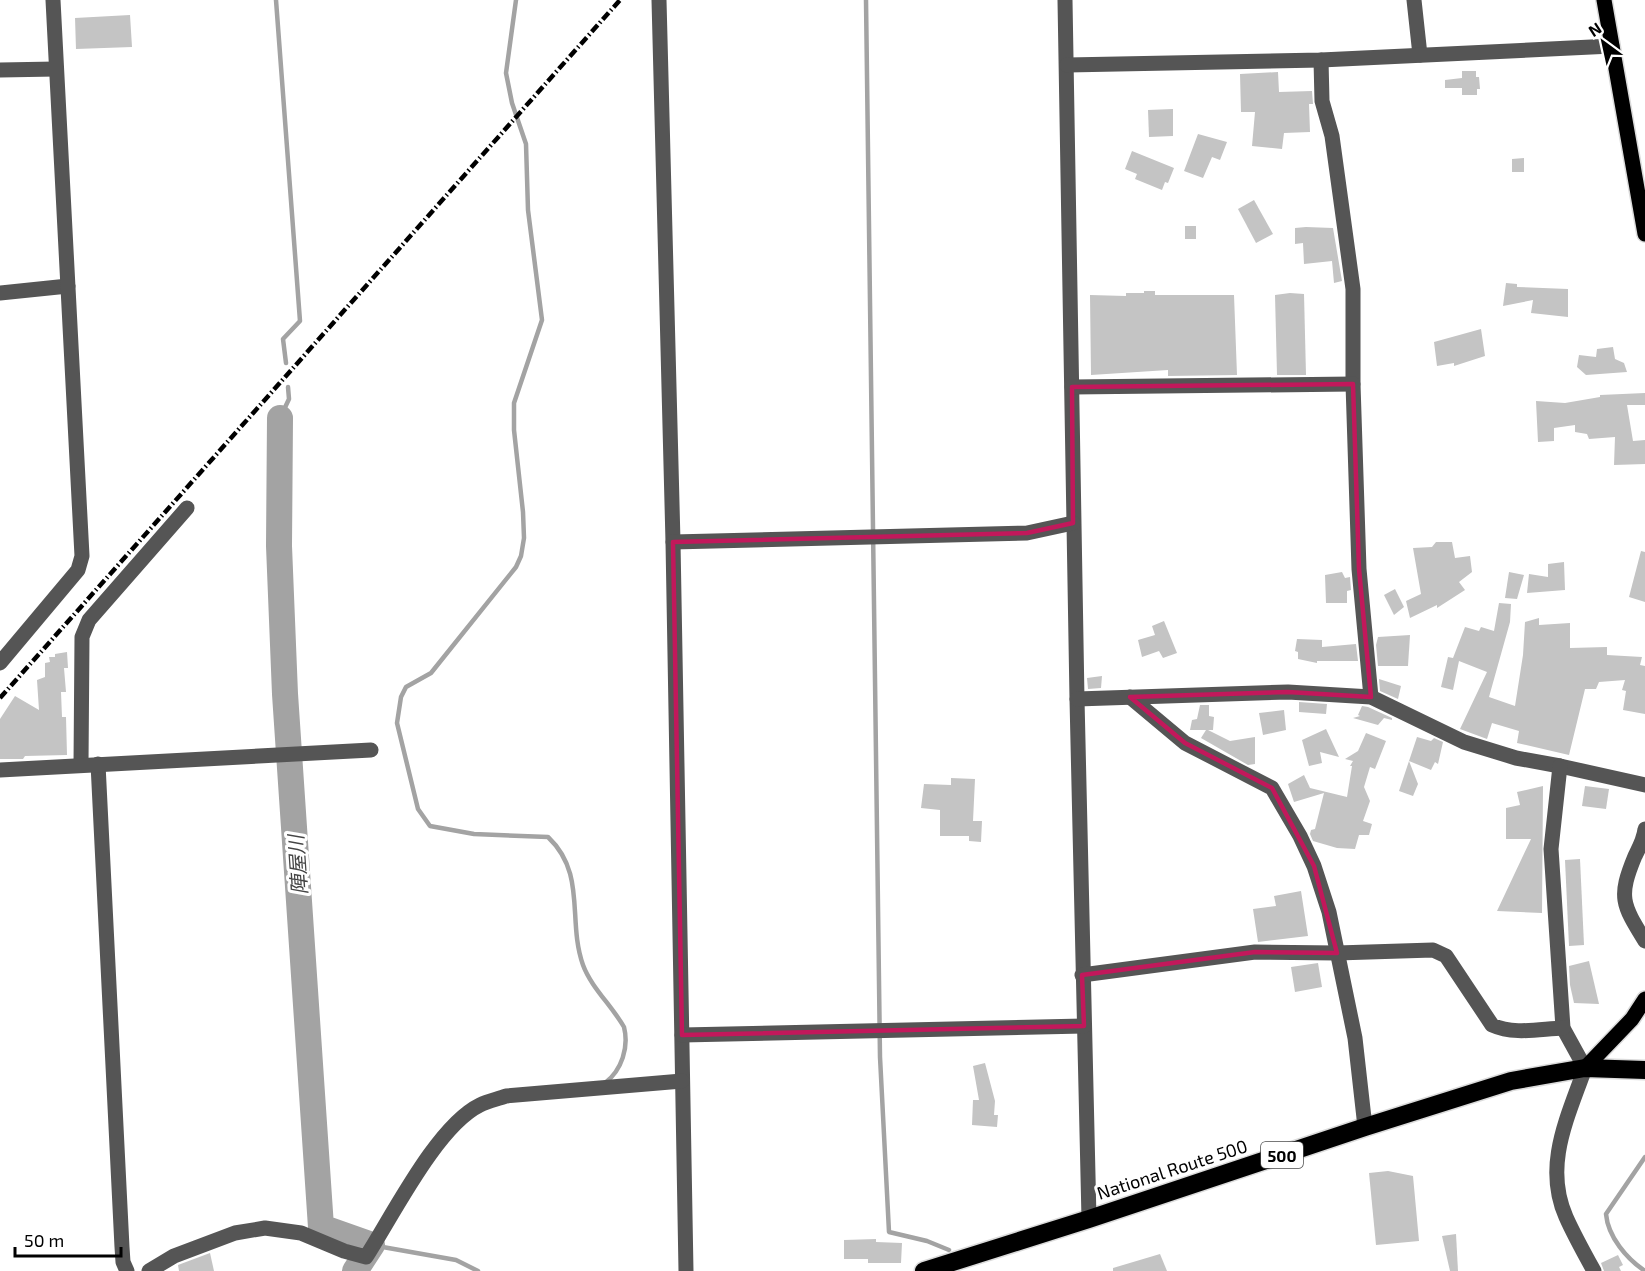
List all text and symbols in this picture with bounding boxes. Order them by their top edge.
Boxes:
north arrow [1573,12,1633,72]
text: N [1585,18,1605,40]
water label: 陣屋川 [283,832,311,896]
street label: National Route 500 [1094,1134,1250,1204]
road number: 500 [1261,1142,1303,1168]
scale bar [15,1220,122,1258]
text: 50 m [24,1229,64,1251]

